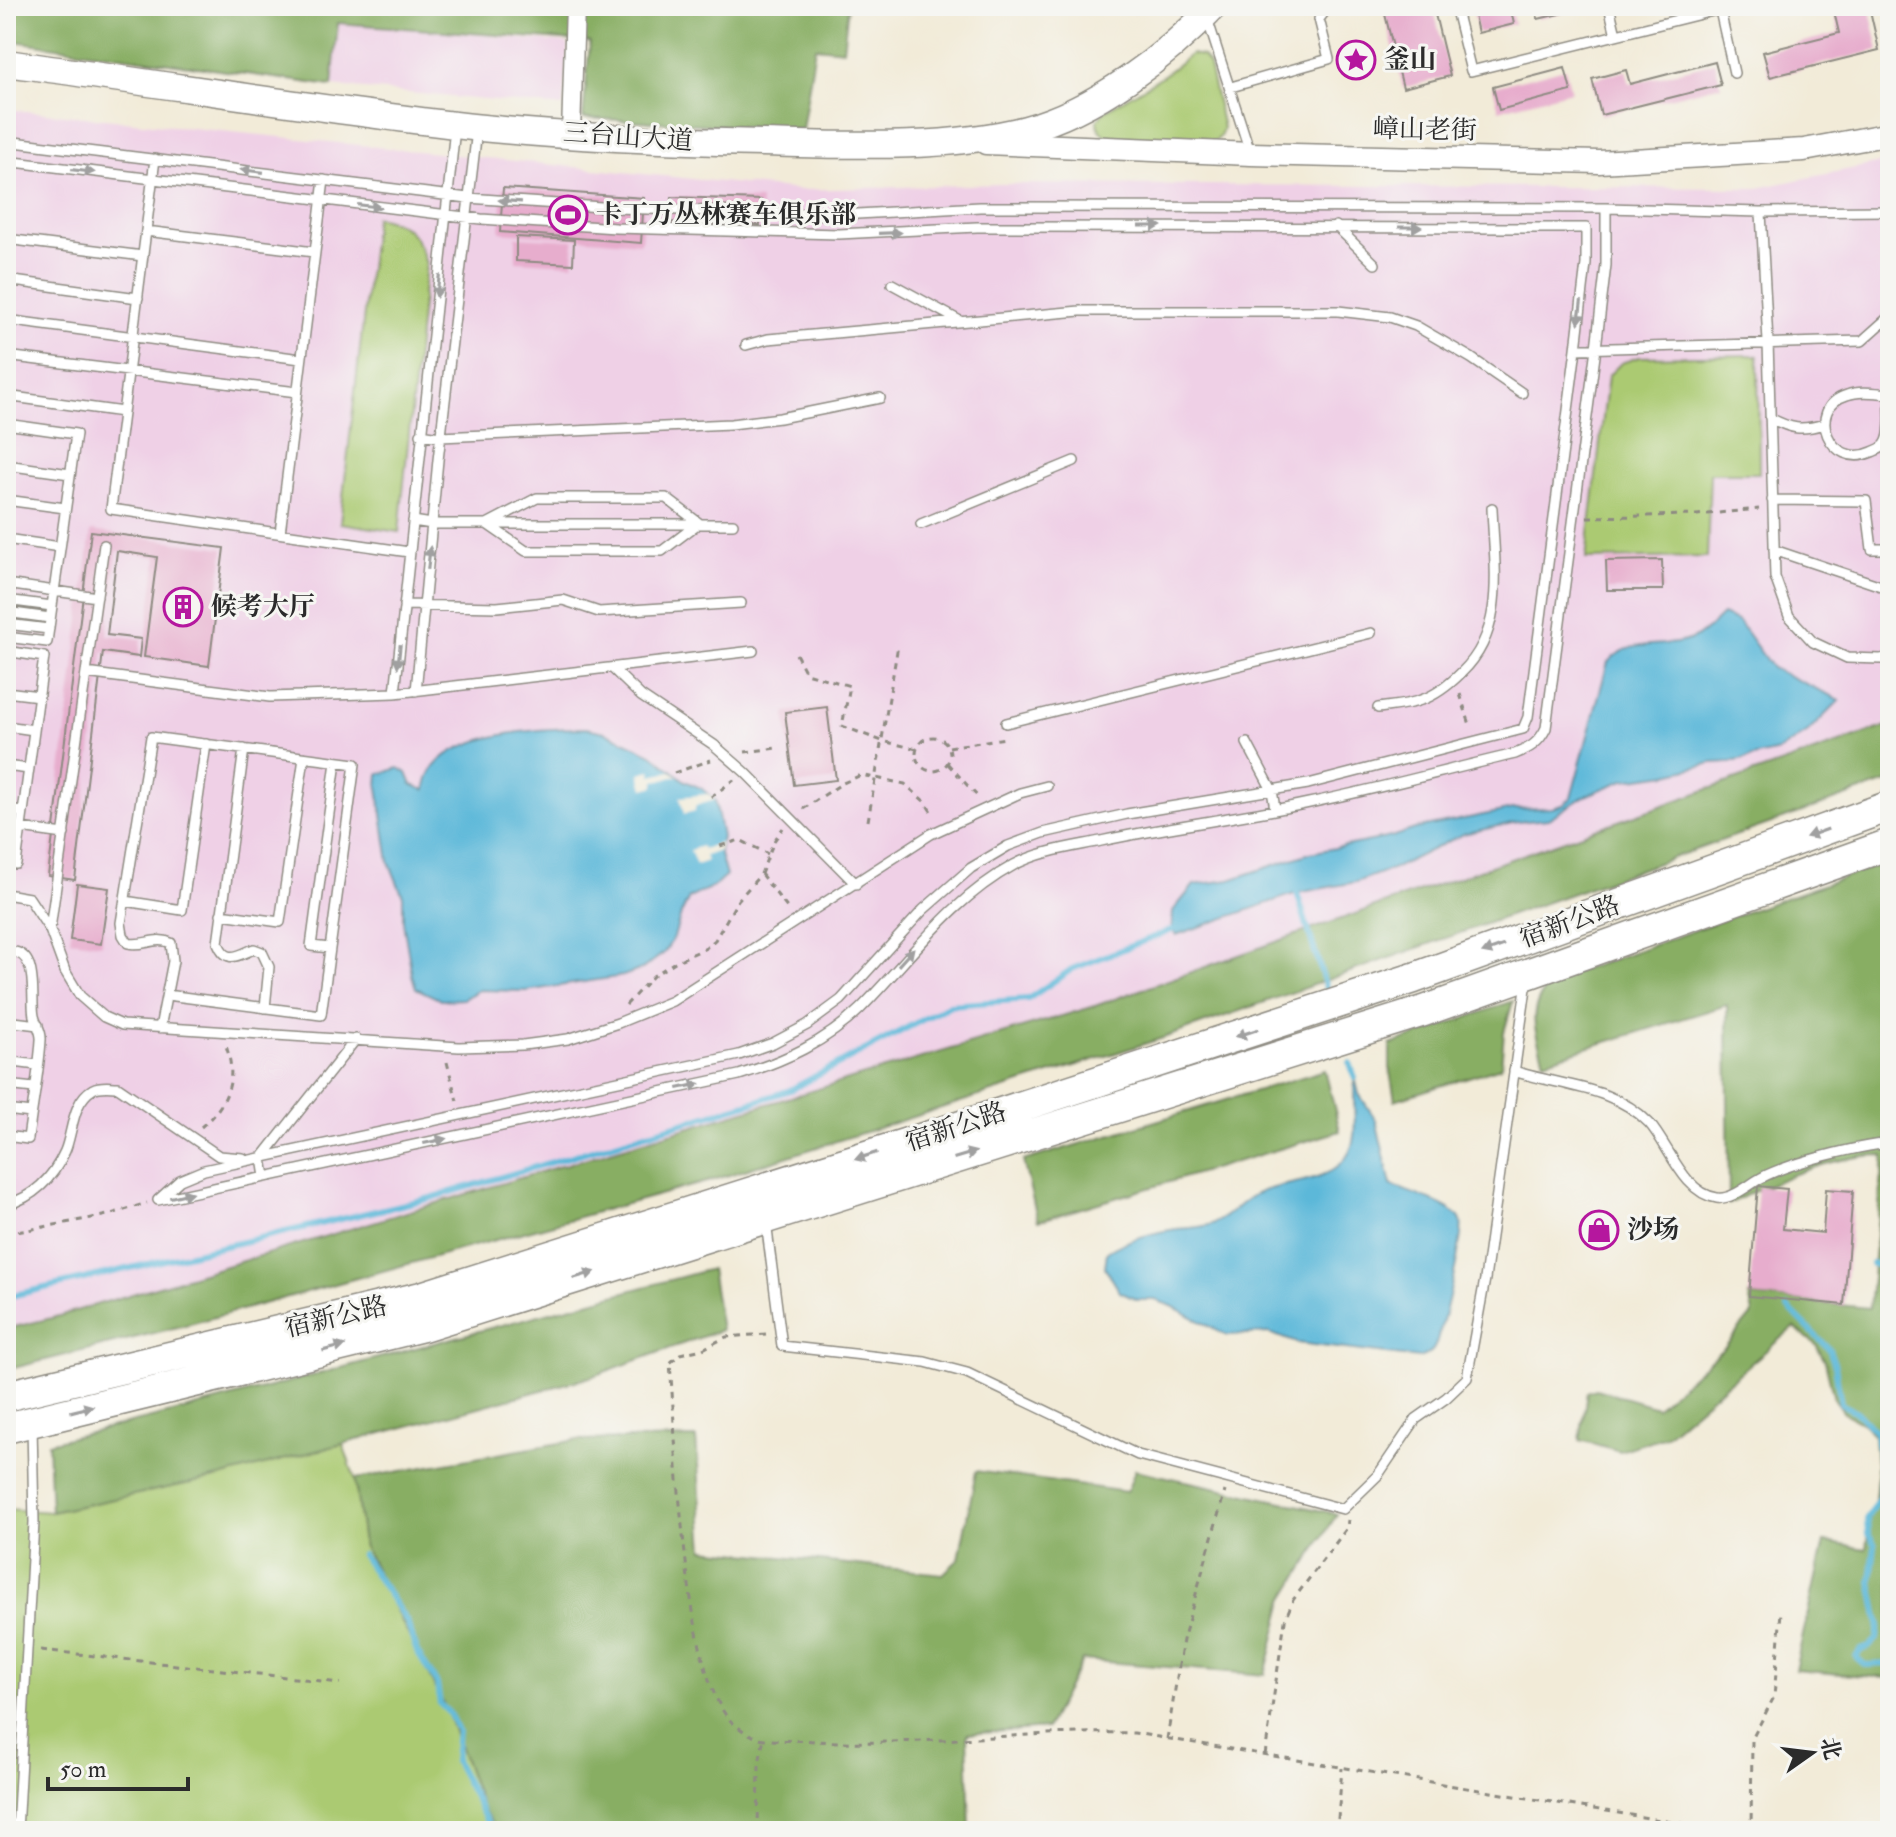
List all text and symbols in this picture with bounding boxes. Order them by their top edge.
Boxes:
place icon: 釜山 [1335,39,1377,81]
place label: 釜山 [1384,44,1436,76]
street label: 嶂山老街 [1373,113,1477,147]
street label: 三台山大道 [562,117,694,157]
one-way arrow [71,164,96,177]
one-way arrow [239,165,264,178]
one-way arrow [497,194,522,207]
sports icon: 卡丁万丛林赛车俱乐部 [547,194,589,236]
one-way arrow [357,199,382,212]
place label: 卡丁万丛林赛车俱乐部 [596,199,856,231]
one-way arrow [1138,220,1163,232]
one-way arrow [1398,221,1423,233]
one-way arrow [878,226,903,239]
one-way arrow [432,274,445,299]
one-way arrow [1573,300,1586,325]
one-way arrow [422,545,435,570]
building icon: 候考大厅 [162,586,204,628]
place label: 候考大厅 [211,591,315,623]
one-way arrow [393,644,406,669]
one-way arrow [1804,827,1828,840]
street label: 宿新公路 [1516,889,1624,955]
one-way arrow [1481,944,1505,956]
one-way arrow [897,948,915,967]
one-way arrow [1234,1027,1258,1039]
one-way arrow [677,1079,702,1092]
street label: 宿新公路 [902,1096,1010,1158]
one-way arrow [423,1134,448,1146]
one-way arrow [954,1149,978,1161]
one-way arrow [854,1150,878,1163]
one-way arrow [168,1188,193,1201]
shop icon: 沙场 [1578,1209,1620,1251]
place label: 沙场 [1627,1214,1679,1246]
one-way arrow [572,1268,596,1281]
street label: 宿新公路 [282,1290,390,1344]
one-way arrow [322,1341,347,1353]
one-way arrow [69,1403,94,1415]
north arrow [1772,1713,1852,1793]
text: 北 [1814,1734,1847,1762]
scale bar [48,1741,188,1791]
text: 50 m [60,1754,107,1785]

